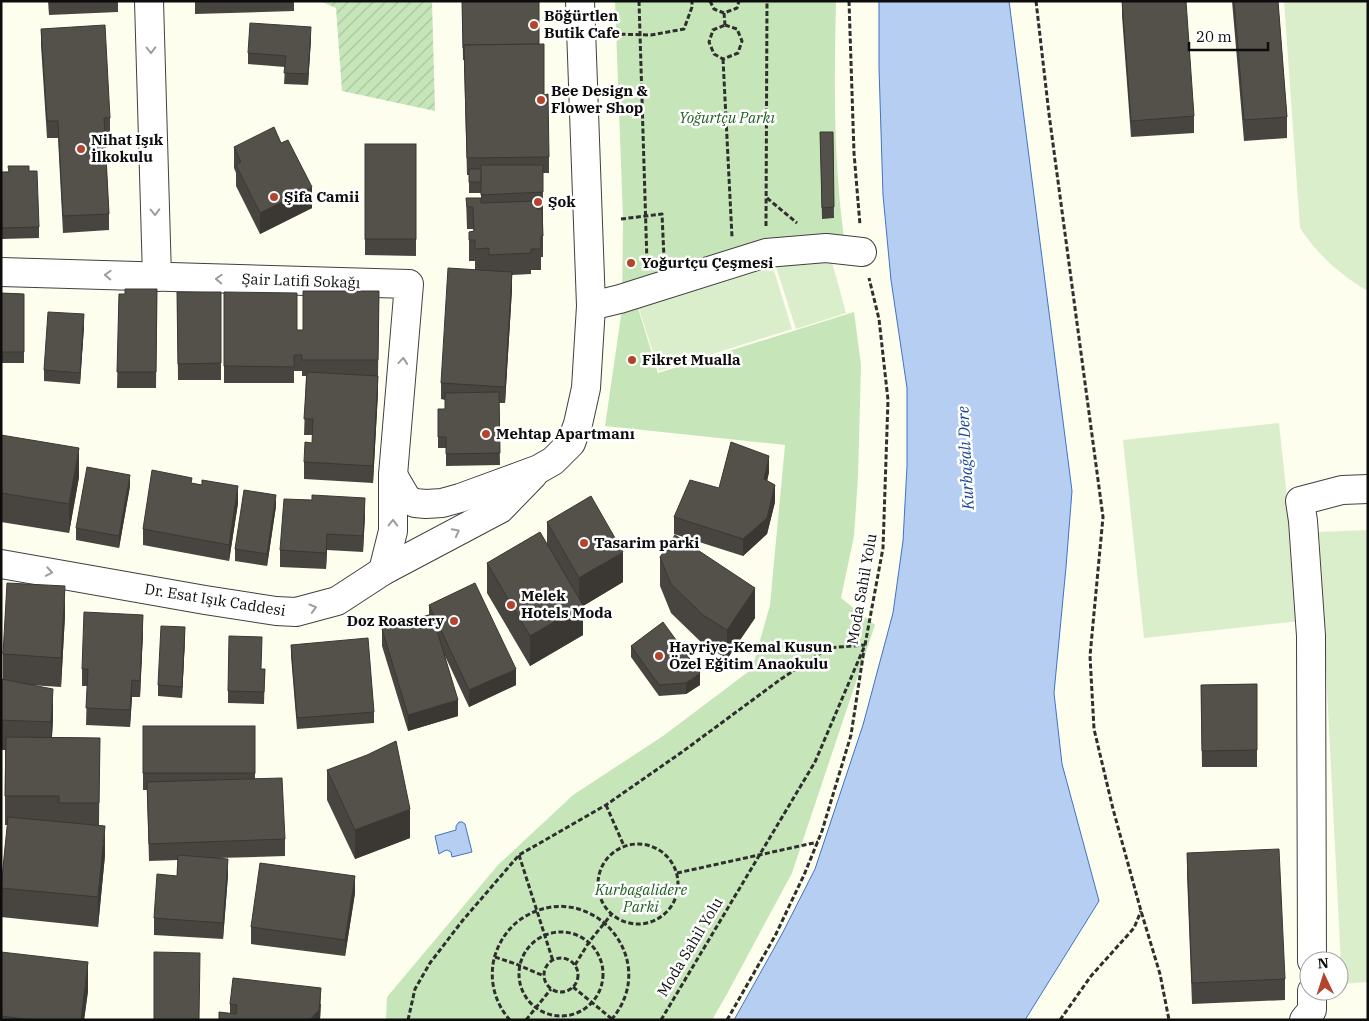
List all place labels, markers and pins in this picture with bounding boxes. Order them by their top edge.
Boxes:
place label: Böğürtlen Butik Cafe [544,6,620,42]
marker: Böğürtlen Butik Cafe [528,19,540,31]
place label: Bee Design & Flower Shop [551,81,648,117]
marker: Bee Design & Flower Shop [535,94,547,106]
place label: Nihat Işık İlkokulu [91,130,164,166]
marker: Nihat Işık İlkokulu [75,143,87,155]
place label: Şifa Camii [284,187,359,206]
marker: Şifa Camii [268,191,280,203]
place label: Şok [548,192,576,211]
marker: Şok [532,196,544,208]
place label: Yoğurtçu Çeşmesi [641,253,773,272]
marker: Yoğurtçu Çeşmesi [625,257,637,269]
place label: Fikret Mualla [642,350,741,369]
marker: Fikret Mualla [626,354,638,366]
place label: Mehtap Apartmanı [496,424,635,443]
marker: Mehtap Apartmanı [480,428,492,440]
place label: Tasarim parki [594,533,699,552]
marker: Tasarim parki [578,537,590,549]
place label: Melek Hotels Moda [521,586,613,622]
marker: Melek Hotels Moda [505,599,517,611]
place label: Doz Roastery [347,611,444,630]
marker: Doz Roastery [448,615,460,627]
place label: Hayriye-Kemal Kusun Özel Eğitim Anaokulu [669,637,833,673]
marker: Hayriye-Kemal Kusun Özel Eğitim Anaokulu [653,650,665,662]

